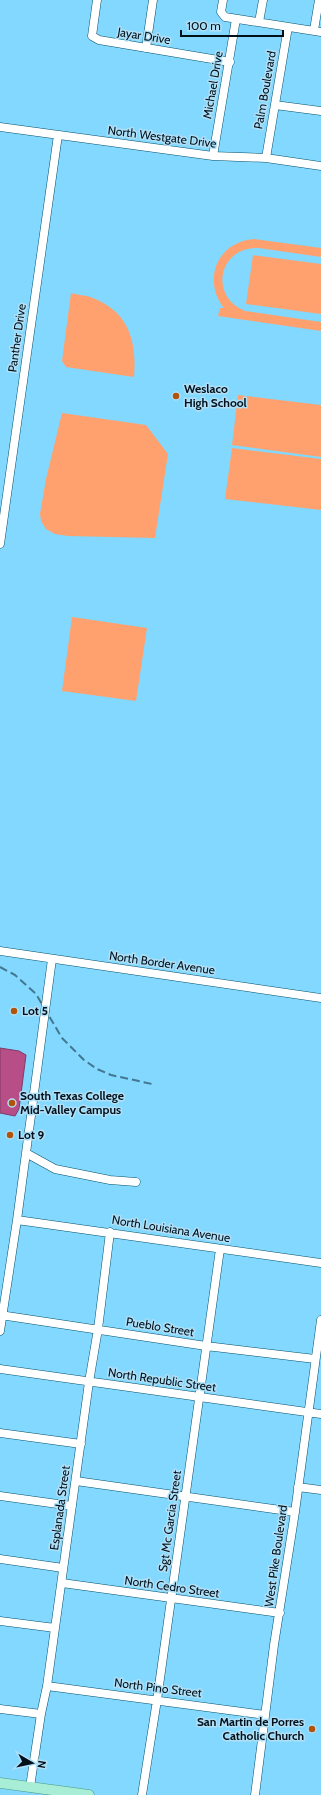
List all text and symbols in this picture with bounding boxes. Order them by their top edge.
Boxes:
scale bar [181,12,283,38]
text: 100 m [187,18,221,33]
street label: Jayar Drive [115,24,172,47]
street label: Michael Drive [199,50,226,120]
street label: Palm Boulevard [250,50,279,130]
street label: North Westgate Drive [107,122,217,151]
street label: Panther Drive [4,303,29,373]
place label: Weslaco High School [184,381,247,410]
marker: Weslaco High School [171,391,181,401]
street label: North Border Avenue [108,948,216,977]
place label: Lot 5 [22,1003,48,1018]
marker: Lot 5 [9,1006,19,1016]
place label: South Texas College Mid-Valley Campus [20,1088,124,1117]
marker: South Texas College Mid-Valley Campus [7,1098,17,1108]
place label: Lot 9 [18,1127,45,1142]
marker: Lot 9 [5,1130,15,1140]
street label: North Louisiana Avenue [111,1212,231,1245]
street label: Pueblo Street [125,1314,195,1339]
street label: North Republic Street [107,1364,217,1395]
street label: Esplanada Street [46,1465,73,1551]
street label: Sgt Mc Garcia Street [155,1469,184,1573]
street label: West Pike Boulevard [261,1504,290,1608]
street label: North Cedro Street [124,1572,221,1601]
street label: North Pino Street [113,1675,203,1700]
place label: San Martin de Porres Catholic Church [197,1714,304,1743]
marker: San Martin de Porres Catholic Church [307,1724,317,1734]
north arrow [12,1743,52,1783]
text: N [34,1760,49,1770]

